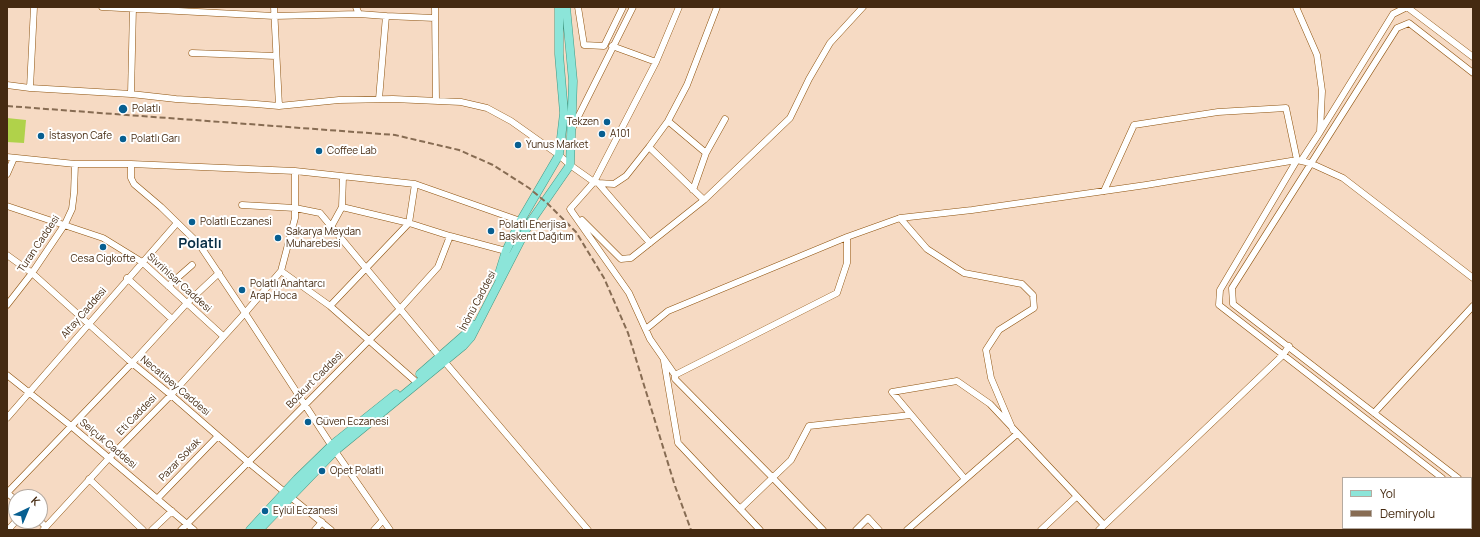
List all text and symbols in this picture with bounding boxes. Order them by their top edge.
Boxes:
marker: Polatlı [117,103,129,115]
place label: Polatlı [132,103,160,115]
place label: Tekzen [567,116,599,128]
marker: Tekzen [602,117,612,127]
place label: A101 [610,128,630,140]
marker: A101 [597,129,607,139]
place label: İstasyon Cafe [49,130,112,142]
marker: İstasyon Cafe [36,131,46,141]
place label: Polatlı Garı [131,133,180,145]
marker: Polatlı Garı [118,134,128,144]
place label: Yunus Market [526,139,589,151]
marker: Yunus Market [513,140,523,150]
place label: Coffee Lab [327,145,377,157]
marker: Coffee Lab [314,146,324,156]
street label: Turan Caddesi [15,213,63,275]
place label: Polatlı Eczanesi [200,216,272,228]
marker: Polatlı Eczanesi [187,217,197,227]
place label: Polatlı Enerjisa Başkent Dağıtım [499,219,574,242]
place label: Sakarya Meydan Muharebesi [286,226,361,250]
marker: Polatlı Enerjisa Başkent Dağıtım [486,226,496,236]
marker: Sakarya Meydan Muharebesi [273,233,283,243]
district label: Polatlı [178,236,222,252]
marker: Cesa Cigkofte [98,242,108,252]
street label: Sivrihisar Caddesi [144,251,214,315]
place label: Cesa Cigkofte [70,253,136,265]
street label: İnönü Caddesi [457,269,499,333]
place label: Polatlı Anahtarcı Arap Hoca [250,278,325,302]
street label: Altay Caddesi [59,285,109,341]
marker: Polatlı Anahtarcı Arap Hoca [237,285,247,295]
street label: Bozkurt Caddesi [284,349,346,411]
street label: Necatibey Caddesi [138,353,212,419]
street label: Eti Caddesi [115,392,159,438]
place label: Güven Eczanesi [316,416,389,428]
street label: Selçuk Caddesi [77,417,139,471]
marker: Güven Eczanesi [303,417,313,427]
street label: Pazar Sokak [157,436,203,484]
place label: Opet Polatlı [330,465,383,477]
marker: Opet Polatlı [317,466,327,476]
legend [1342,477,1472,529]
text: Yol [1380,485,1396,502]
north arrow [8,489,48,529]
text: K [28,493,44,509]
place label: Eylül Eczanesi [273,505,338,517]
text: Demiryolu [1380,505,1435,522]
marker: Eylül Eczanesi [260,506,270,516]

